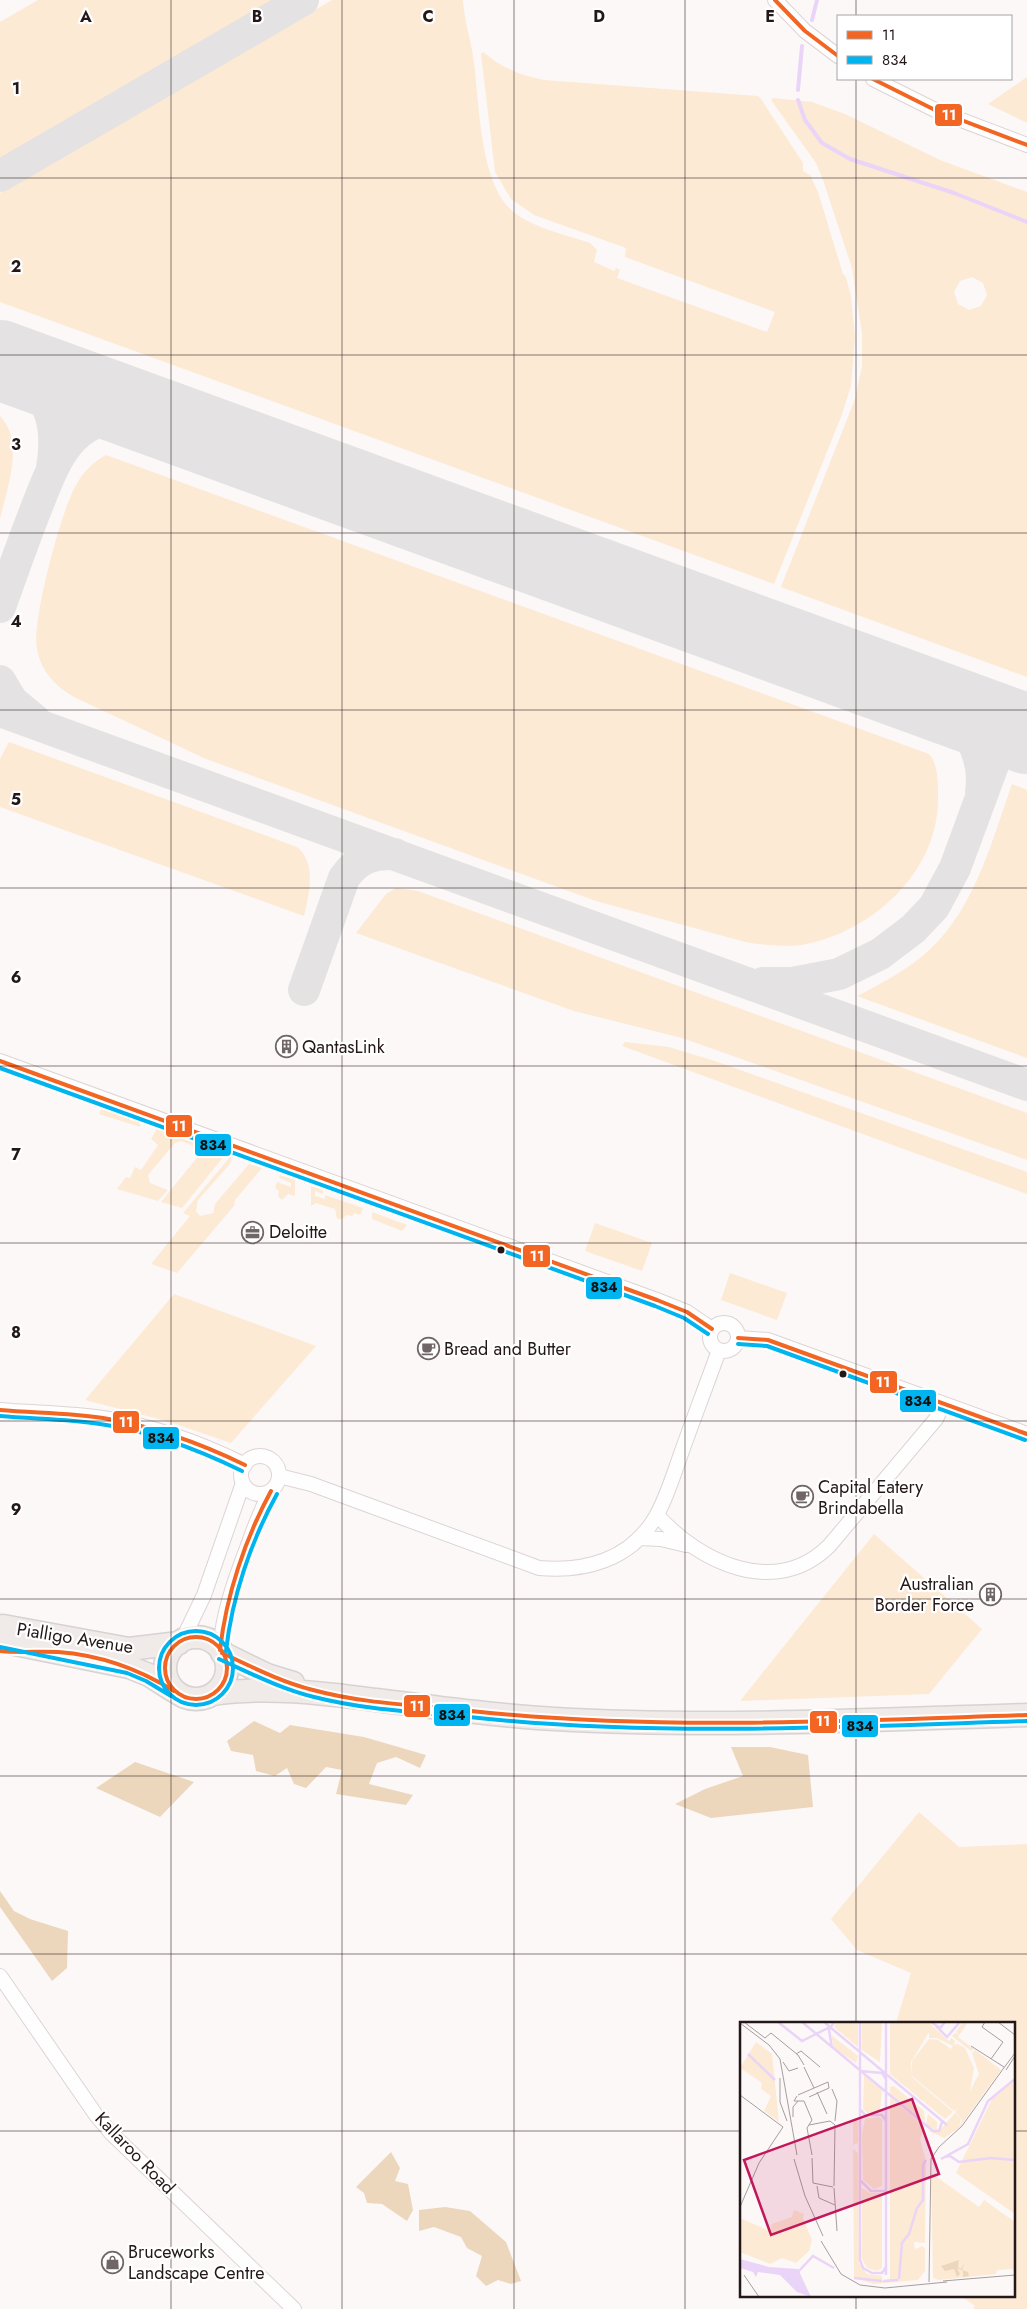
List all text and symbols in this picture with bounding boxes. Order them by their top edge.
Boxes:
text: A [79,5,92,28]
text: B [252,5,262,28]
text: C [422,5,434,28]
text: D [593,5,605,28]
text: E [765,5,775,28]
legend [837,15,1012,80]
text: 11 [882,24,896,46]
text: 834 [882,49,907,71]
text: 1 [12,77,20,100]
line badge: 11 [934,103,963,127]
text: 11 [942,105,956,125]
text: 2 [11,255,21,278]
text: 3 [11,433,21,456]
text: 4 [10,610,22,633]
text: 5 [11,788,21,811]
text: 6 [11,966,21,989]
place label: QantasLink [302,1034,385,1060]
building icon: QantasLink [274,1035,298,1059]
line badge: 11 [165,1114,193,1138]
text: 11 [172,1116,186,1136]
line badge: 834 [194,1133,232,1157]
text: 834 [199,1135,227,1155]
text: 7 [11,1143,21,1166]
place label: Deloitte [269,1219,327,1245]
office icon: Deloitte [241,1220,265,1244]
line badge: 11 [522,1244,551,1268]
unlabelled marker [496,1245,506,1255]
text: 11 [530,1246,544,1266]
line badge: 834 [585,1276,623,1300]
text: 834 [590,1277,618,1297]
text: 8 [11,1321,21,1344]
place label: Bread and Butter [444,1336,572,1362]
cafe icon: Bread and Butter [416,1337,440,1361]
unlabelled marker [838,1369,848,1379]
line badge: 11 [869,1370,898,1394]
text: 11 [876,1372,890,1392]
line badge: 834 [899,1389,937,1413]
text: 834 [904,1391,932,1411]
line badge: 11 [112,1410,140,1434]
text: 11 [119,1412,133,1432]
line badge: 834 [142,1426,180,1450]
text: 834 [147,1428,175,1448]
place label: Capital Eatery Brindabella [818,1474,923,1521]
cafe icon: Capital Eatery Brindabella [790,1485,814,1509]
text: 9 [11,1498,21,1521]
place label: Australian Border Force [875,1571,974,1618]
building icon: Australian Border Force [978,1582,1002,1606]
street label: Pialligo Avenue [15,1616,135,1660]
line badge: 11 [403,1694,431,1718]
text: 11 [410,1696,424,1716]
line badge: 834 [433,1703,471,1727]
text: 834 [438,1705,466,1725]
line badge: 11 [809,1710,838,1734]
text: 11 [816,1711,830,1731]
line badge: 834 [841,1714,879,1738]
text: 834 [846,1716,874,1736]
inset map [740,2022,1014,2296]
street label: Kallaroo Road [89,2106,181,2200]
place label: Bruceworks Landscape Centre [128,2239,264,2286]
shop icon: Bruceworks Landscape Centre [100,2250,124,2274]

